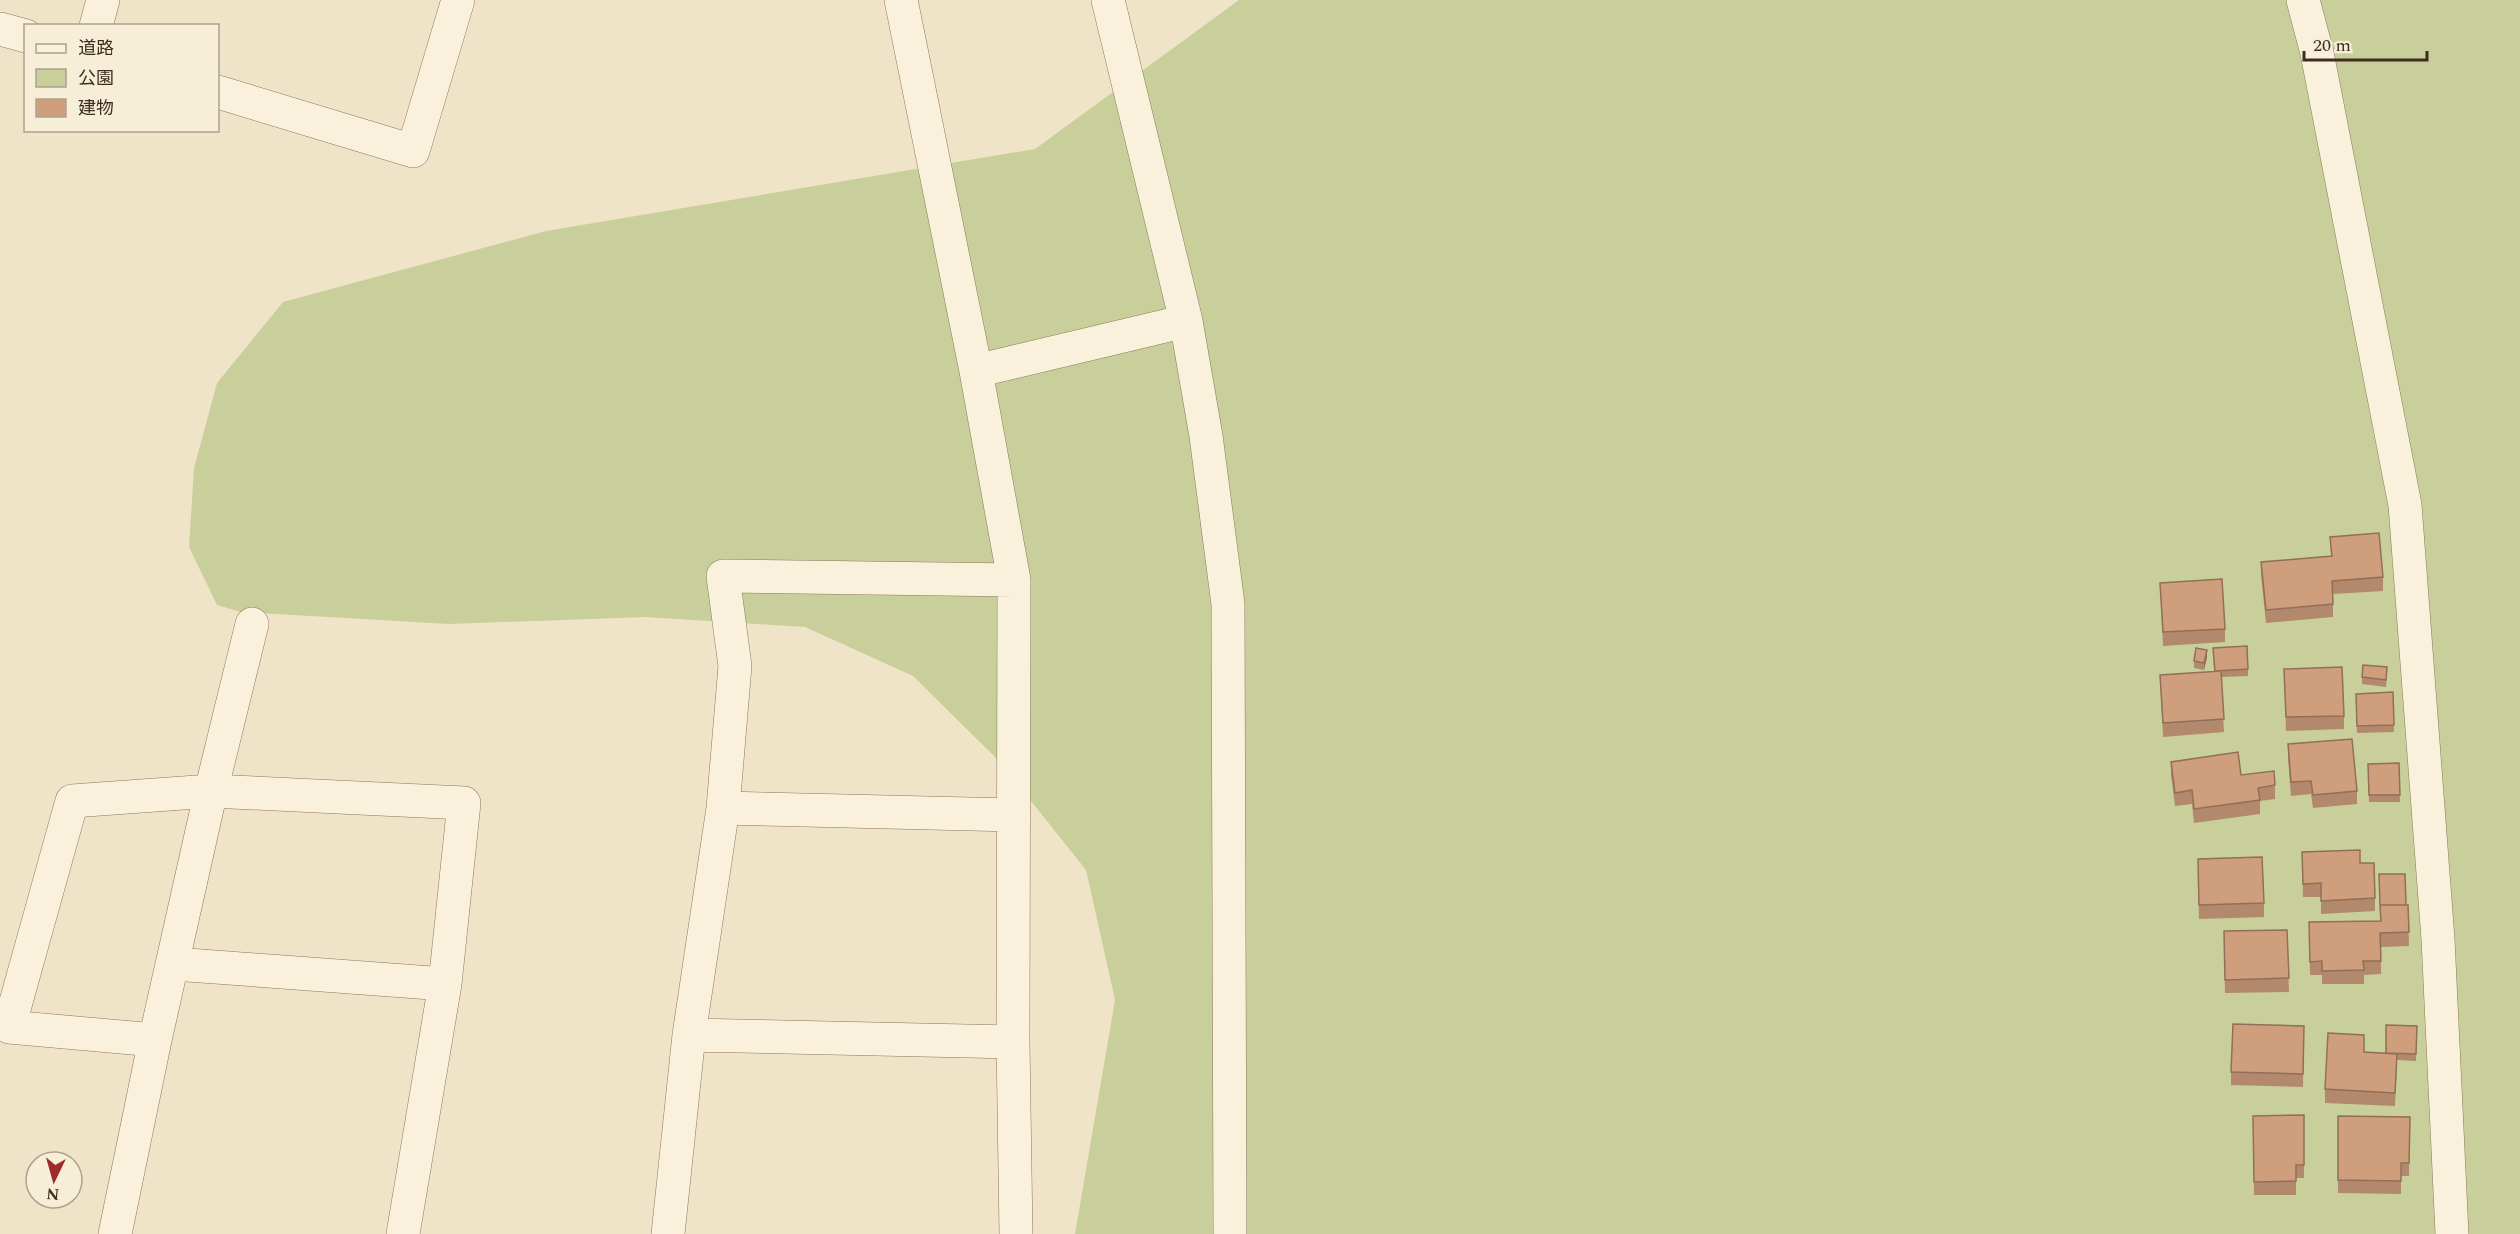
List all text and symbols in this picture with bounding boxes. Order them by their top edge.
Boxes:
legend [24,24,219,132]
scale bar [2304,24,2427,62]
text: 20 m [2313,32,2351,59]
text: 道路 [78,35,114,62]
text: 公園 [78,65,114,92]
text: 建物 [78,95,114,122]
north arrow [24,1150,84,1210]
text: N [45,1181,60,1206]

